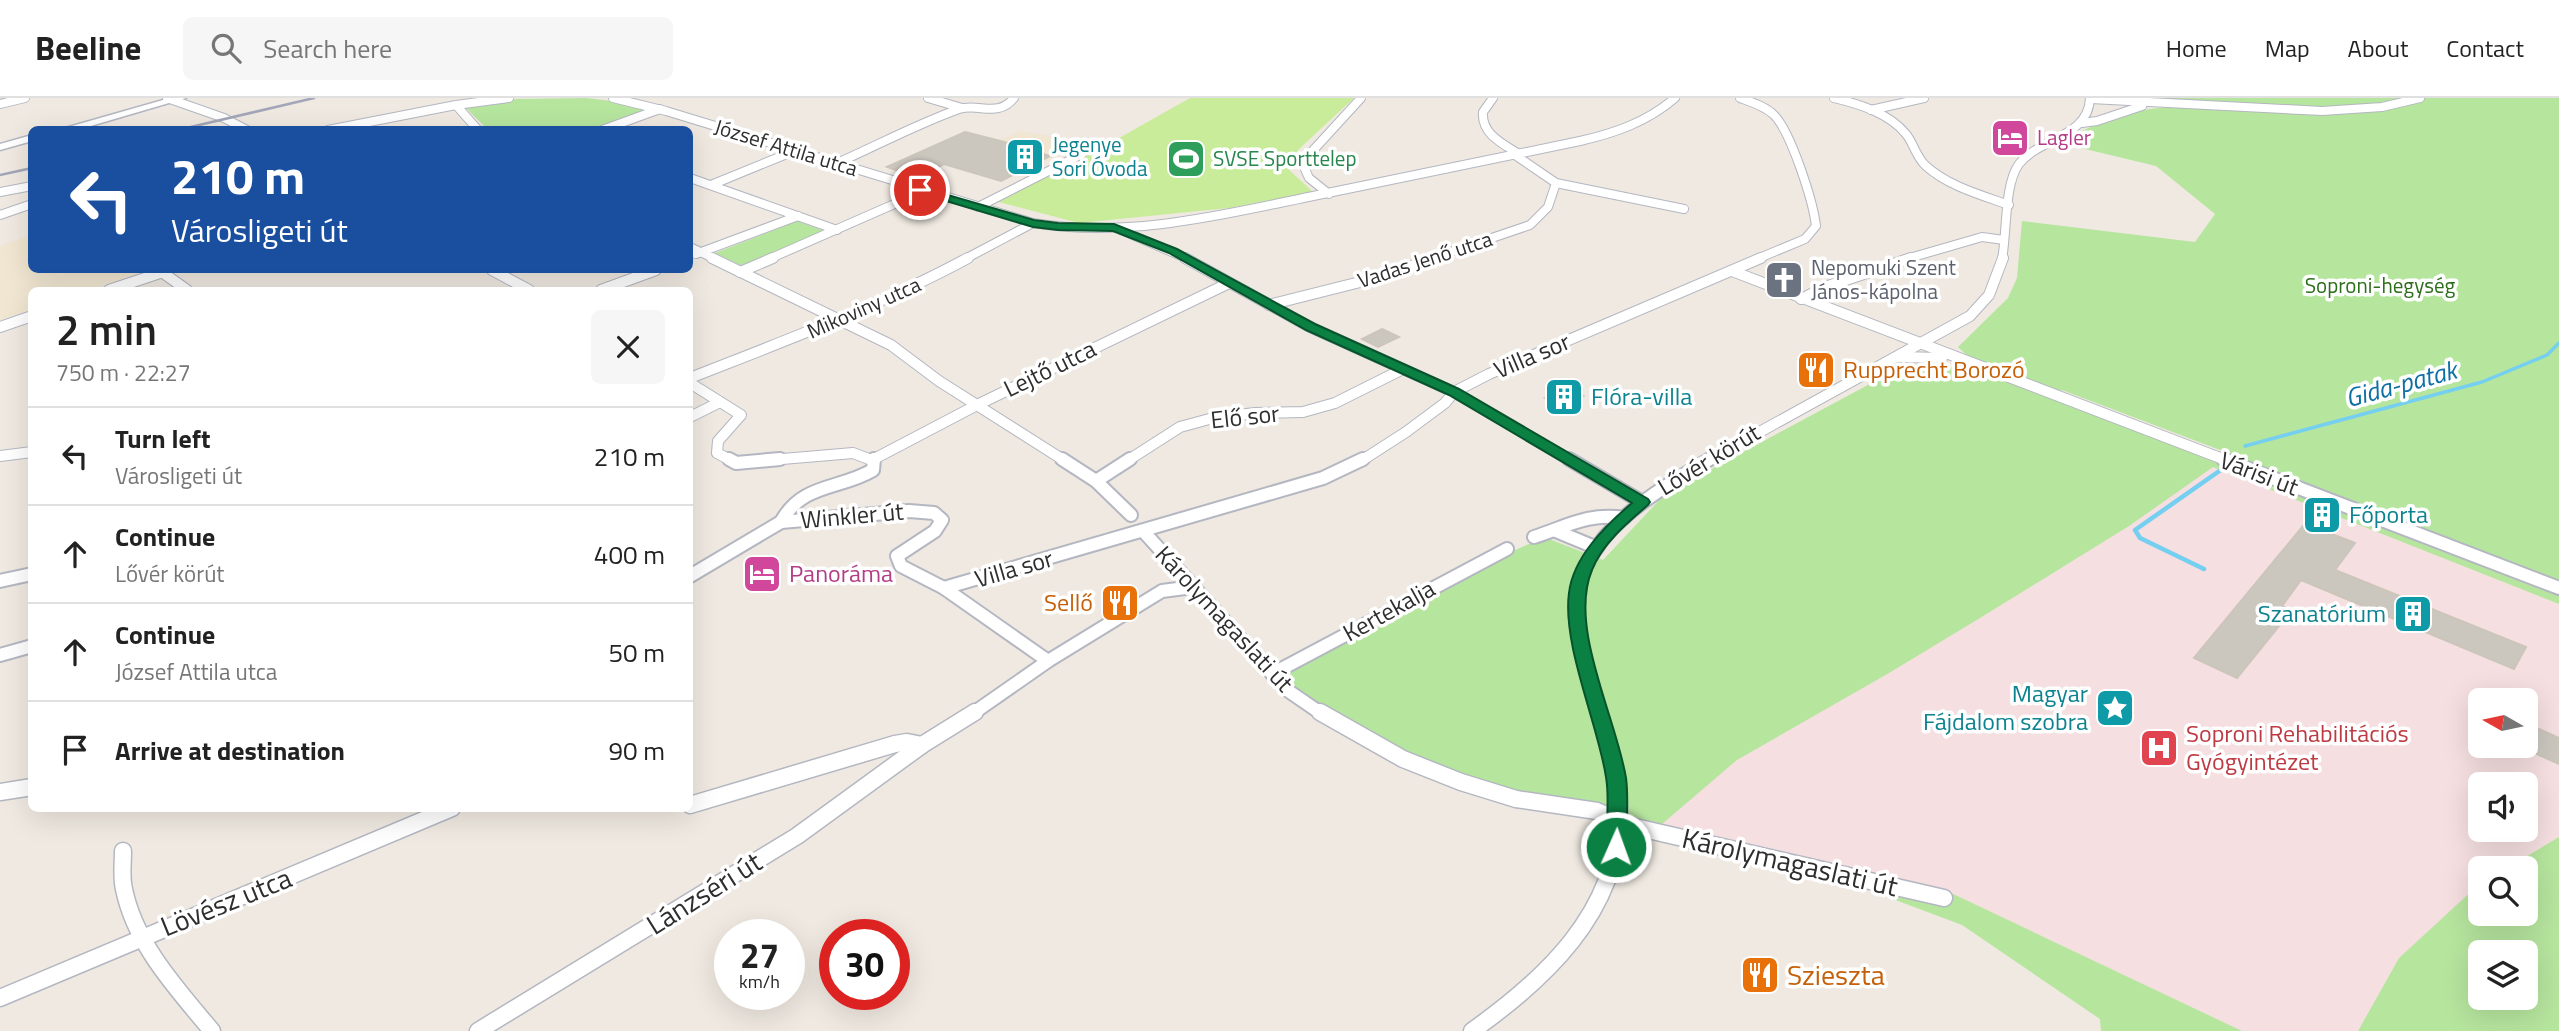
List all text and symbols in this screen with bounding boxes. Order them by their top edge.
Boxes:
search box [183,17,673,80]
text: Beeline [35,23,141,73]
icon: search [207,29,245,67]
text: Search here [263,29,392,68]
text: Home [2166,30,2227,66]
text: Map [2265,30,2310,66]
text: About [2348,30,2408,66]
text: Contact [2446,30,2524,66]
street label: József Attila utca [711,110,862,184]
hotel icon: Lagler [1989,117,2031,159]
place label: Lagler [2037,121,2091,153]
place label: Jegenye Sori Óvoda [1052,128,1148,184]
building icon: Jegenye Sori Óvoda [1004,136,1046,178]
text: 210 m [171,138,305,213]
sports icon: SVSE Sporttelep [1165,138,1207,180]
place label: SVSE Sporttelep [1213,142,1357,174]
icon: left [56,154,147,245]
pin [890,160,950,220]
icon: arrive [901,171,939,209]
text: Városligeti út [171,206,348,254]
street label: Vadas Jenő utca [1353,222,1497,296]
place label: Nepomuki Szent János-kápolna [1811,251,1956,307]
church icon: Nepomuki Szent János-kápolna [1763,259,1805,301]
street label: Mikoviny utca [801,268,926,346]
park label: Soproni-hegység [2305,269,2455,301]
text: 2 min [56,297,157,361]
button: close [591,310,665,384]
street label: Villa sor [1488,323,1575,387]
street label: Lejtő utca [997,330,1102,406]
restaurant icon: Rupprecht Borozó [1795,349,1837,391]
water label: Gida-patak [2341,349,2464,417]
place label: Rupprecht Borozó [1843,351,2025,387]
text: 750 m · 22:27 [56,355,191,390]
building icon: Flóra-villa [1543,376,1585,418]
place label: Flóra-villa [1591,378,1692,414]
street label: Elő sor [1209,395,1281,438]
street label: Lővér körút [1650,414,1767,504]
text: Turn left [115,419,210,458]
icon: left [56,437,94,475]
text: 210 m [594,437,665,476]
street label: Várisi út [2215,442,2305,505]
text: Városligeti út [115,458,242,493]
street label: Winkler út [799,493,906,537]
building icon: Főporta [2301,494,2343,536]
place label: Főporta [2349,496,2428,532]
text: Continue [115,517,215,556]
icon: ahead [56,535,94,573]
text: 400 m [594,535,665,574]
street label: Károlymagaslati út [1147,537,1303,700]
street label: Villa sor [970,540,1057,596]
hotel icon: Panoráma [741,553,783,595]
place label: Panoráma [789,555,893,591]
text: Lővér körút [115,556,224,591]
street label: Kertekalja [1336,570,1441,650]
restaurant icon: Sellő [1099,582,1141,624]
place label: Sellő [1044,584,1093,620]
building icon: Szanatórium [2392,593,2434,635]
place label: Szanatórium [2258,595,2386,631]
text: Continue [115,615,215,654]
icon: ahead [56,633,94,671]
text: 50 m [608,633,665,672]
text: József Attila utca [115,654,277,689]
place label: Magyar Fájdalom szobra [1923,675,2088,739]
place icon: Magyar Fájdalom szobra [2094,687,2136,729]
north arrow [2468,688,2538,758]
map controls [2468,688,2538,1010]
place label: Soproni Rehabilitációs Gyógyintézet [2186,715,2409,779]
hospital icon: Soproni Rehabilitációs Gyógyintézet [2138,727,2180,769]
icon: arrive [56,731,94,769]
text: Arrive at destination [115,731,345,770]
text: 90 m [608,731,665,770]
button: sound [2468,772,2538,842]
position arrow [1579,810,1653,884]
street label: Károlymagaslati út [1678,816,1902,907]
street label: Lánzséri út [638,840,770,945]
street label: Lövész utca [154,856,298,947]
button: search [2468,856,2538,926]
speed limit sign: 30 [819,919,910,1010]
text: 27 [740,928,779,982]
button: layers [2468,940,2538,1010]
place label: Szieszta [1787,953,1885,996]
restaurant icon: Szieszta [1739,954,1781,996]
text: km/h [739,968,780,995]

